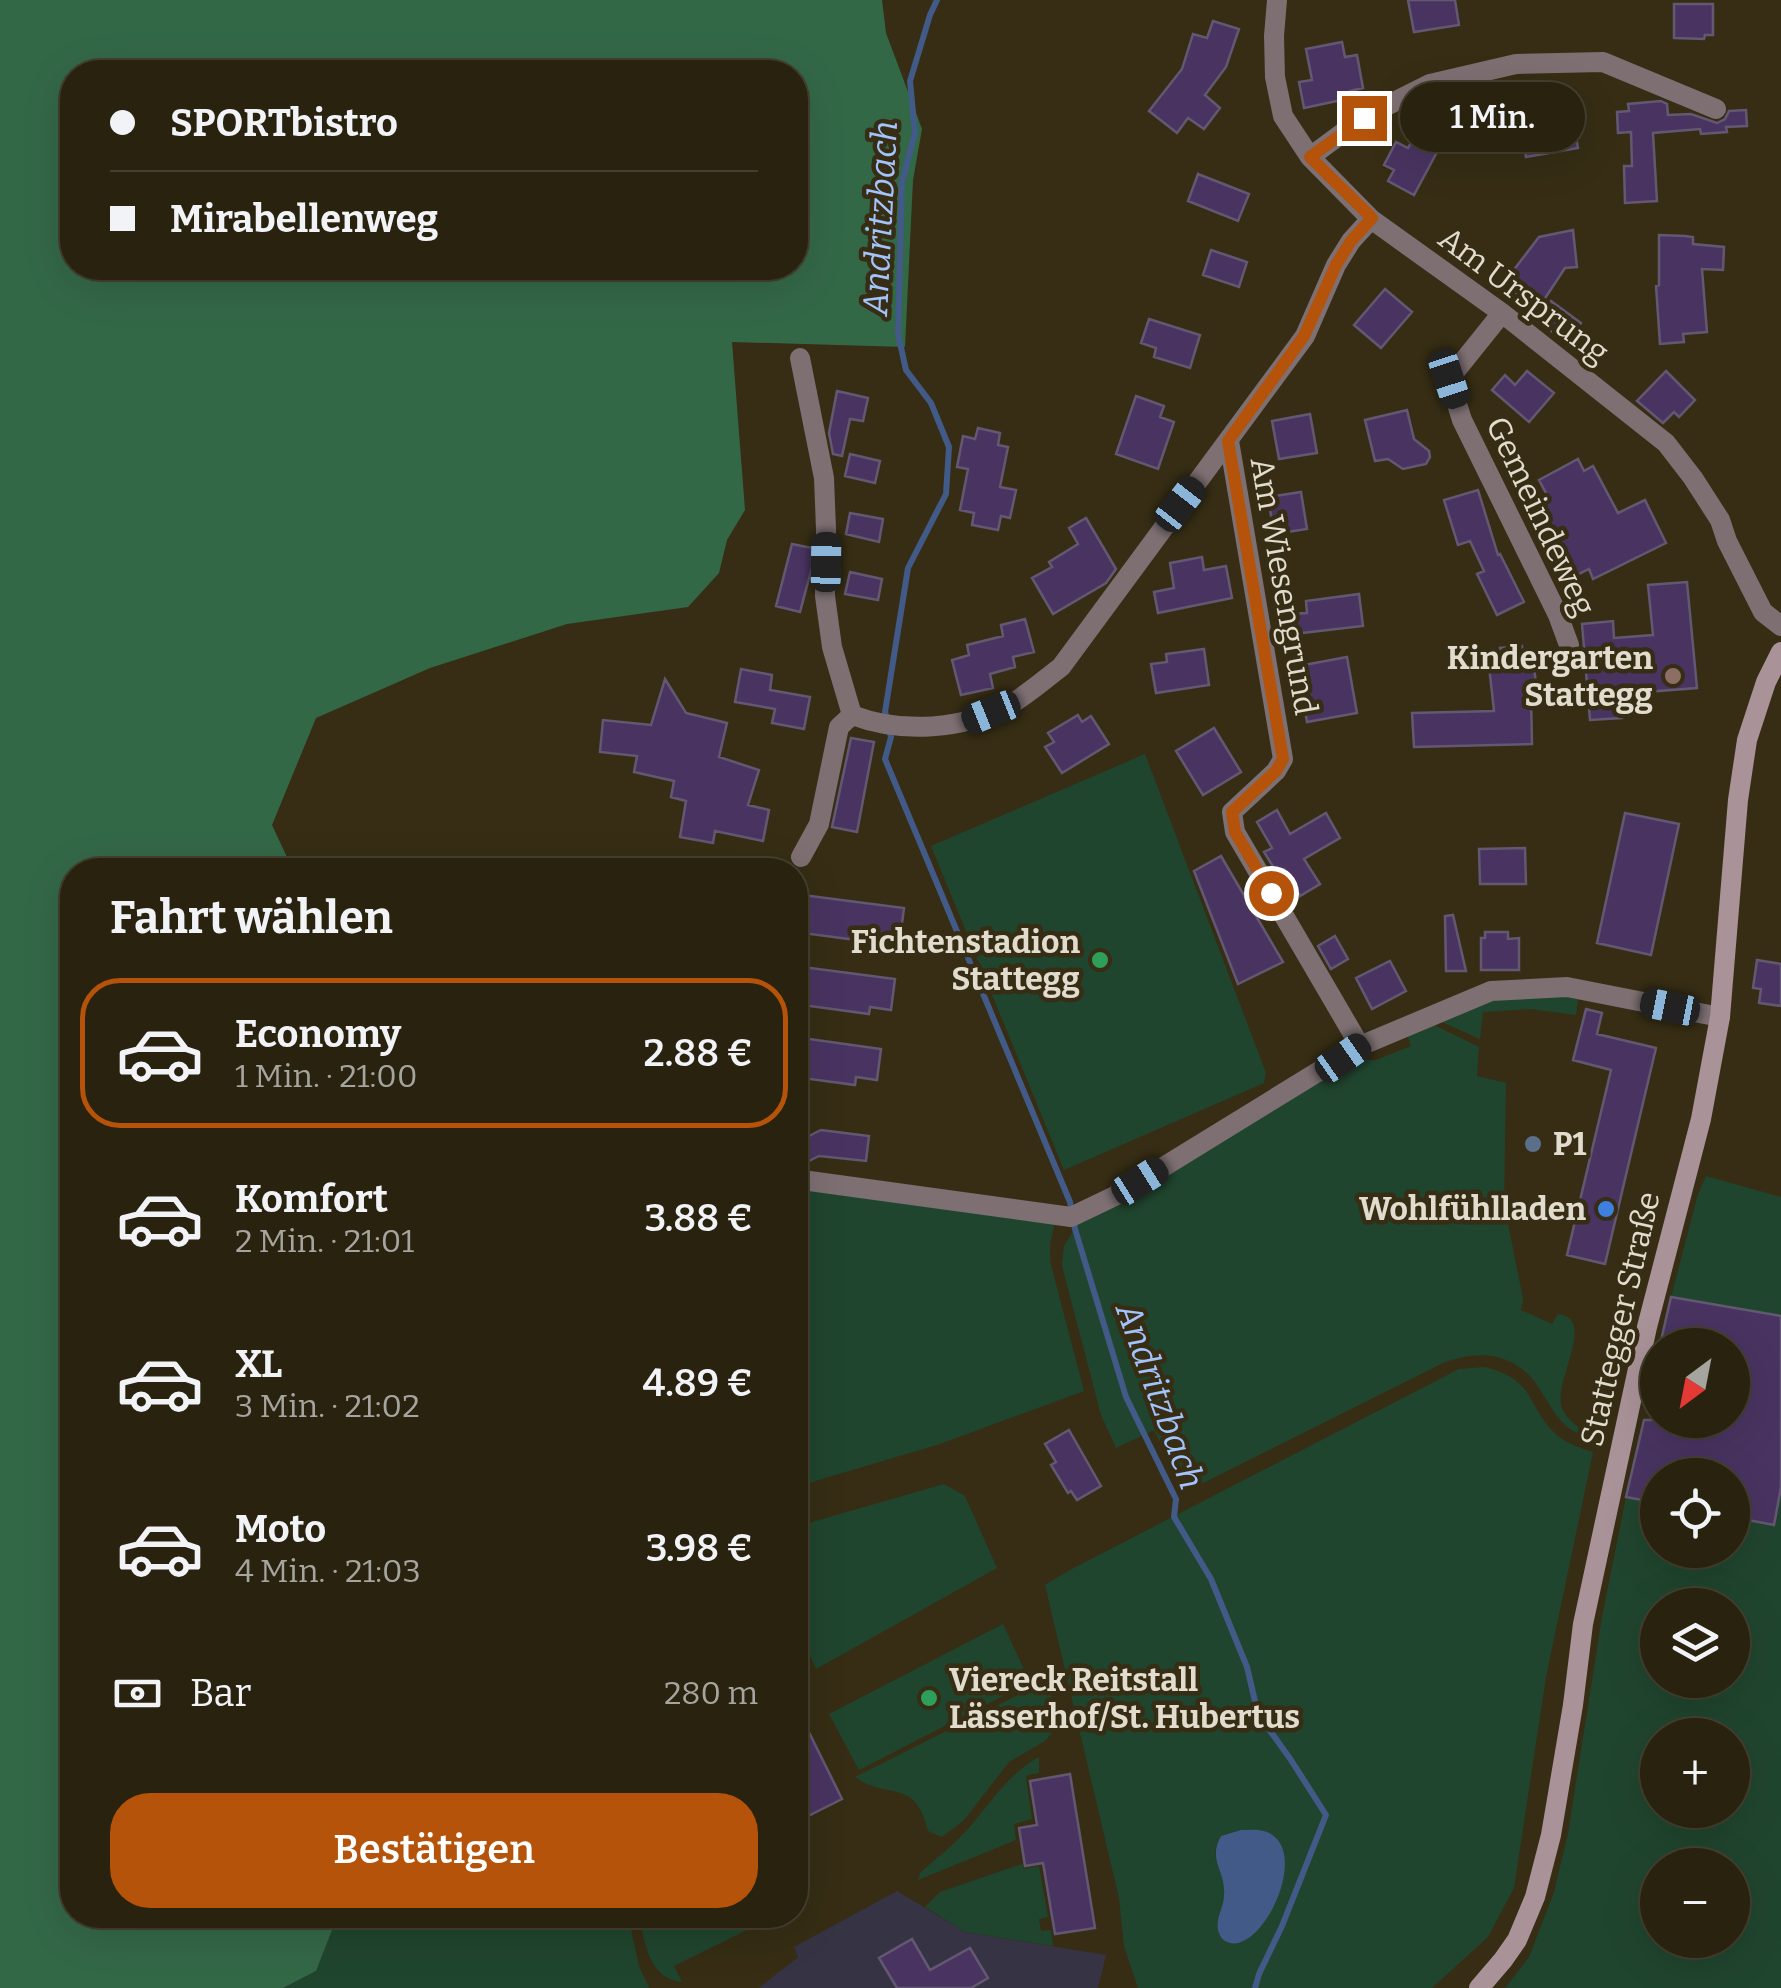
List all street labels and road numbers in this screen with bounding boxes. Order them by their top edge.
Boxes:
street label: Am Ursprung [1432,219,1616,371]
street label: Gemeindeweg [1478,410,1604,622]
street label: Am Wiesengrund [1243,454,1325,718]
street label: Stattegger Straße [1572,1188,1668,1450]

